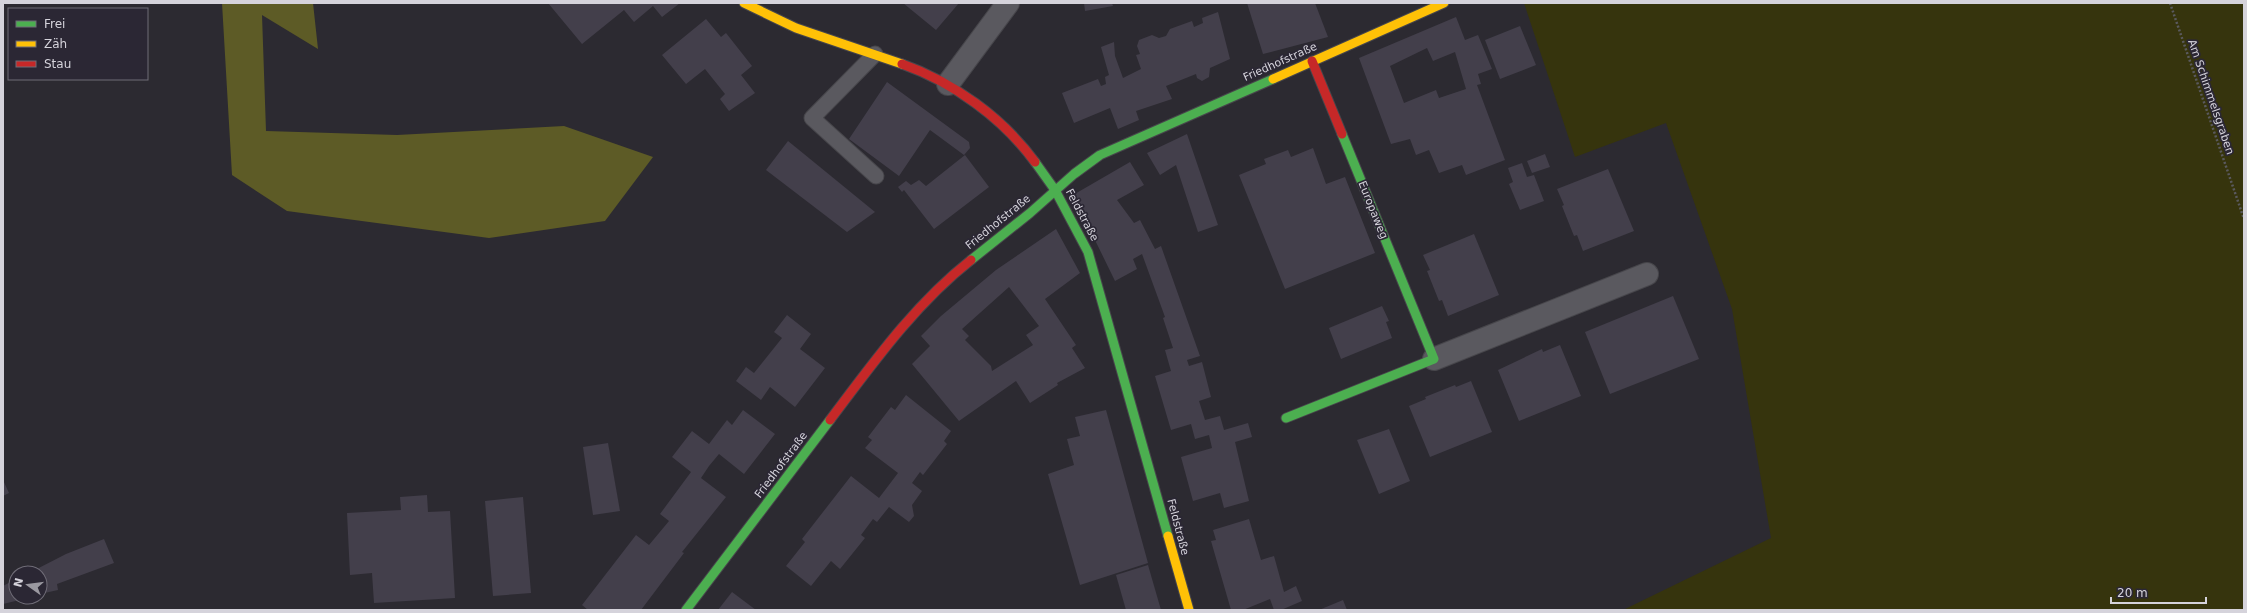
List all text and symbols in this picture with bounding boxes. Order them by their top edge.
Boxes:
legend [8,8,148,80]
text: Frei [44,17,65,31]
text: Zäh [44,37,67,51]
street label: Am Schimmelsgraben [2185,38,2237,156]
street label: Friedhofstraße [1241,40,1319,84]
text: Stau [44,57,71,71]
street label: Europaweg [1355,179,1391,241]
street label: Feldstraße [1063,187,1101,244]
street label: Friedhofstraße [963,192,1033,252]
street label: Friedhofstraße [752,429,810,501]
street label: Feldstraße [1164,498,1192,557]
north arrow [8,565,48,605]
text: N [11,577,26,589]
scale bar [2111,579,2206,605]
text: 20 m [2117,586,2148,600]

